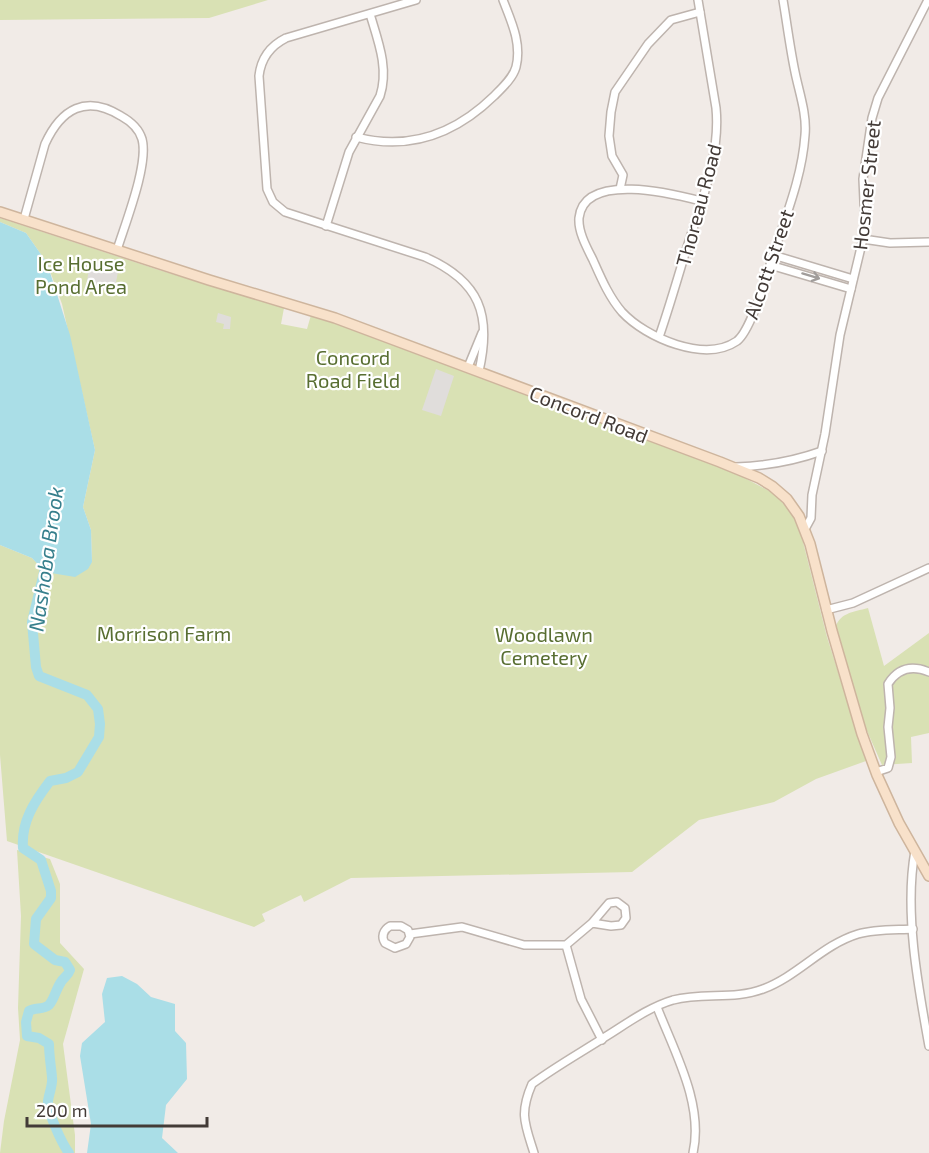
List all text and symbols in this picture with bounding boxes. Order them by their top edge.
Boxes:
street label: Hosmer Street [847,118,885,251]
street label: Thoreau Road [670,141,726,269]
street label: Alcott Street [738,206,798,322]
park label: Ice House Pond Area [35,251,127,298]
one-way arrow [801,271,820,282]
park label: Concord Road Field [306,345,400,392]
street label: Concord Road [526,380,652,448]
water label: Nashoba Brook [22,485,68,633]
park label: Morrison Farm [97,621,231,645]
park label: Woodlawn Cemetery [495,622,593,669]
scale bar [27,1090,207,1128]
text: 200 m [36,1099,88,1121]

